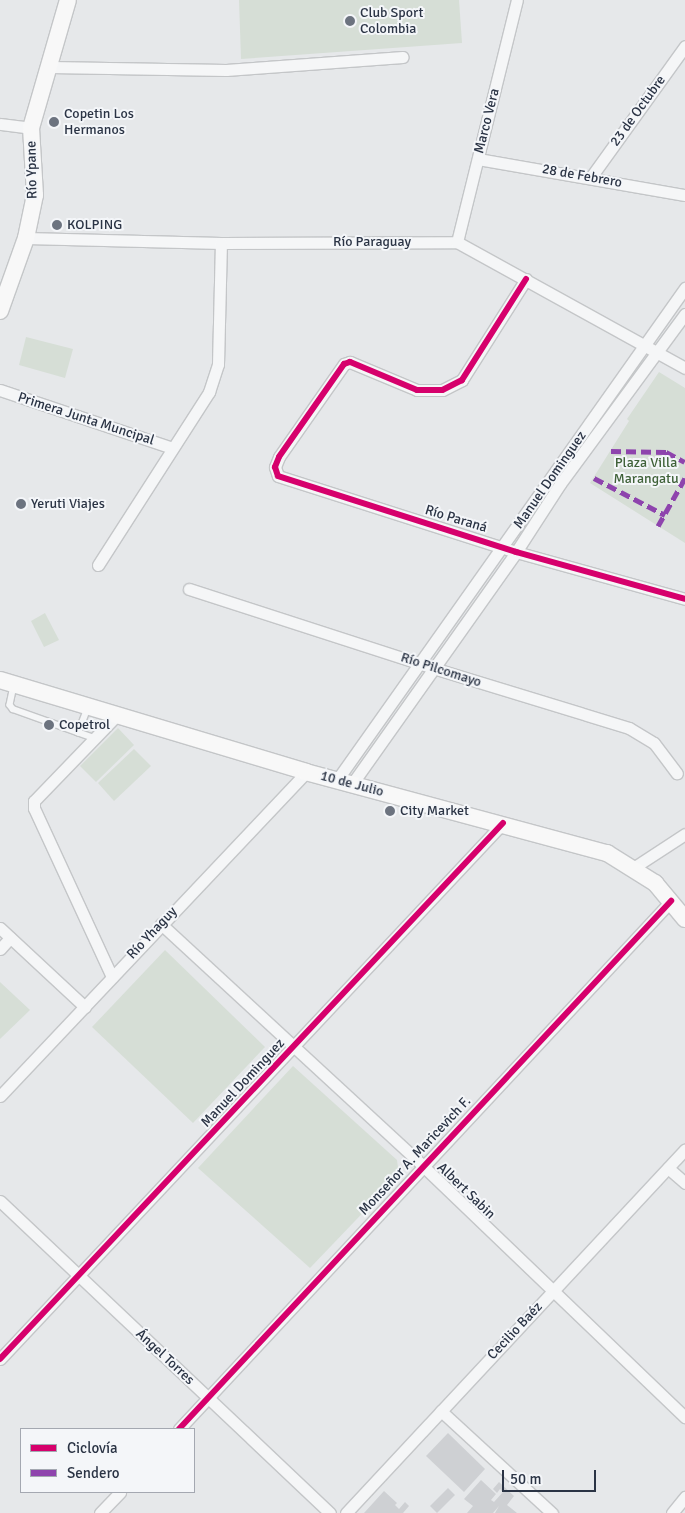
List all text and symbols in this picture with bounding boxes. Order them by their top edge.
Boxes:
place label: Club Sport Colombia [360,5,423,38]
marker: Club Sport Colombia [344,15,356,27]
street label: 23 de Octubre [607,72,669,150]
street label: Marco Vera [471,87,503,155]
place label: Copetin Los Hermanos [64,106,134,138]
marker: Copetin Los Hermanos [48,116,60,128]
street label: Río Ypane [23,141,41,199]
street label: 28 de Febrero [541,161,623,191]
place label: KOLPING [67,217,122,233]
marker: KOLPING [51,219,63,231]
street label: Río Paraguay [333,234,411,250]
street label: Primera Junta Muncipal [16,389,156,449]
street label: Manuel Dominguez [510,428,590,532]
park label: Plaza Villa Marangatu [613,455,679,488]
place label: Yeruti Viajes [31,496,105,512]
marker: Yeruti Viajes [15,498,27,510]
street label: Río Paraná [423,502,489,536]
street label: Río Pilcomayo [399,649,483,691]
place label: Copetrol [59,717,110,733]
marker: Copetrol [43,719,55,731]
street label: 10 de Julio [319,768,385,800]
place label: City Market [400,803,469,819]
marker: City Market [384,805,396,817]
street label: Río Yhaguy [123,903,181,963]
street label: Manuel Dominguez [198,1035,288,1131]
street label: Monseñor A. Maricevich F. [356,1093,474,1219]
street label: Albert Sabin [434,1159,498,1223]
street label: Cecilio Baéz [484,1299,546,1363]
street label: Ángel Torres [132,1326,198,1388]
legend [20,1428,195,1493]
text: Ciclovía [67,1439,118,1457]
scale bar [505,1460,599,1492]
text: Sendero [67,1464,120,1482]
text: 50 m [510,1470,541,1488]

